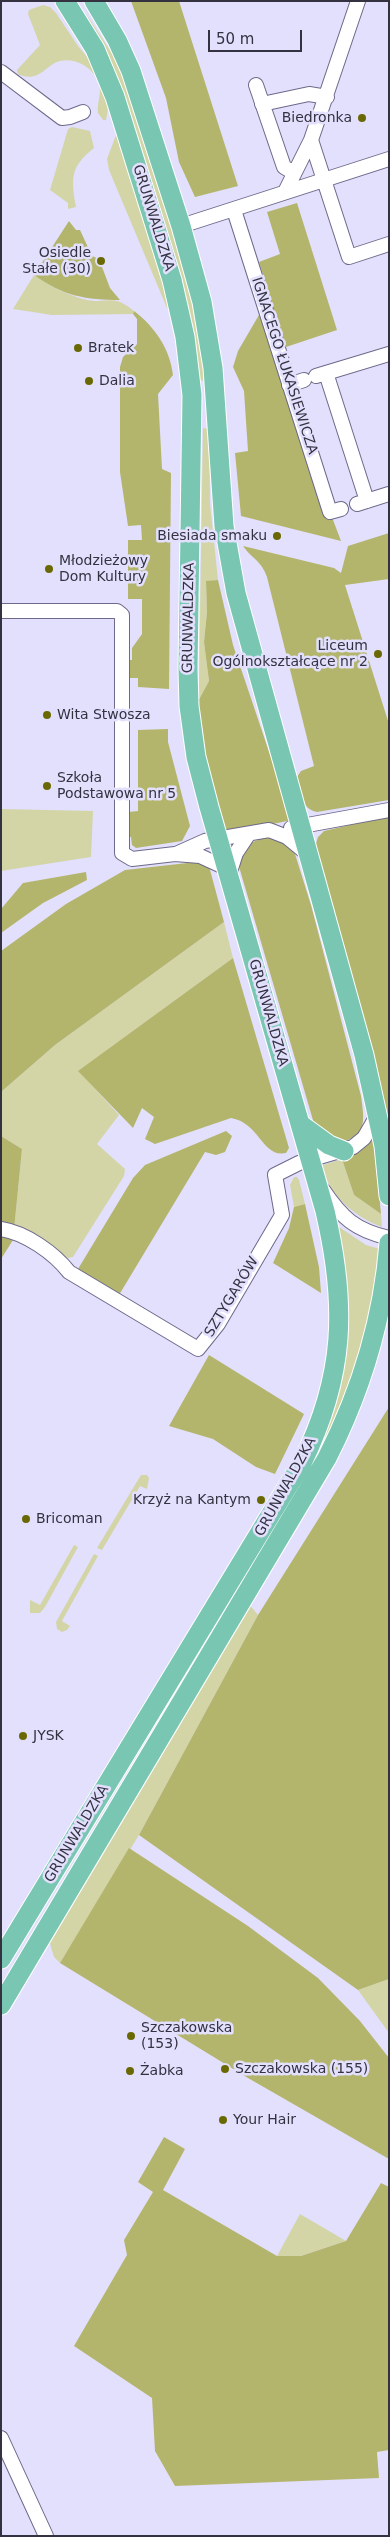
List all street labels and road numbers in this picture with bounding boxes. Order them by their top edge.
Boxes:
street label: GRUNWALDZKA [129,163,177,273]
street label: IGNACEGO ŁUKASIEWICZA [247,275,321,457]
street label: GRUNWALDZKA [180,563,198,673]
street label: GRUNWALDZKA [245,958,291,1068]
street label: SZTYGARÓW [201,1254,263,1340]
street label: GRUNWALDZKA [252,1435,320,1539]
street label: GRUNWALDZKA [41,1782,113,1886]

